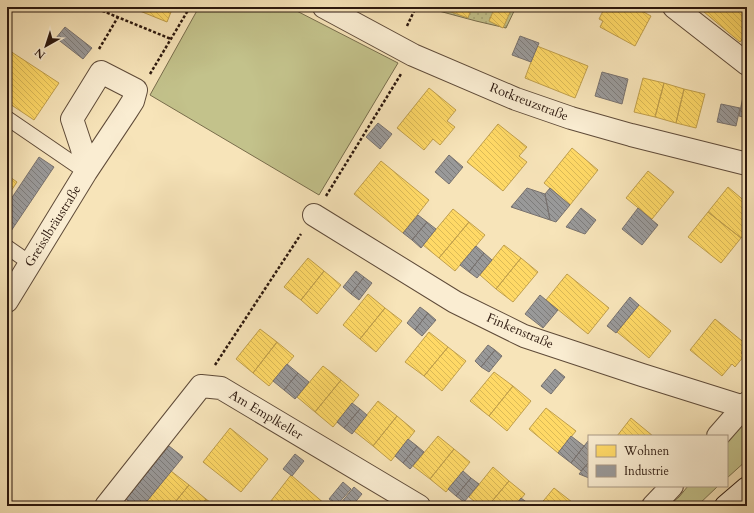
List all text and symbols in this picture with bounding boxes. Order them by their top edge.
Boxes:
north arrow [26,26,66,66]
text: N [31,44,48,62]
street label: Rotkreuzstraße [487,79,571,125]
street label: Greisslbräustraße [21,181,85,270]
street label: Finkenstraße [484,309,556,353]
street label: Am Emplkeller [226,386,306,444]
legend [588,435,728,487]
text: Wohnen [623,443,670,459]
text: Industrie [624,463,669,479]

